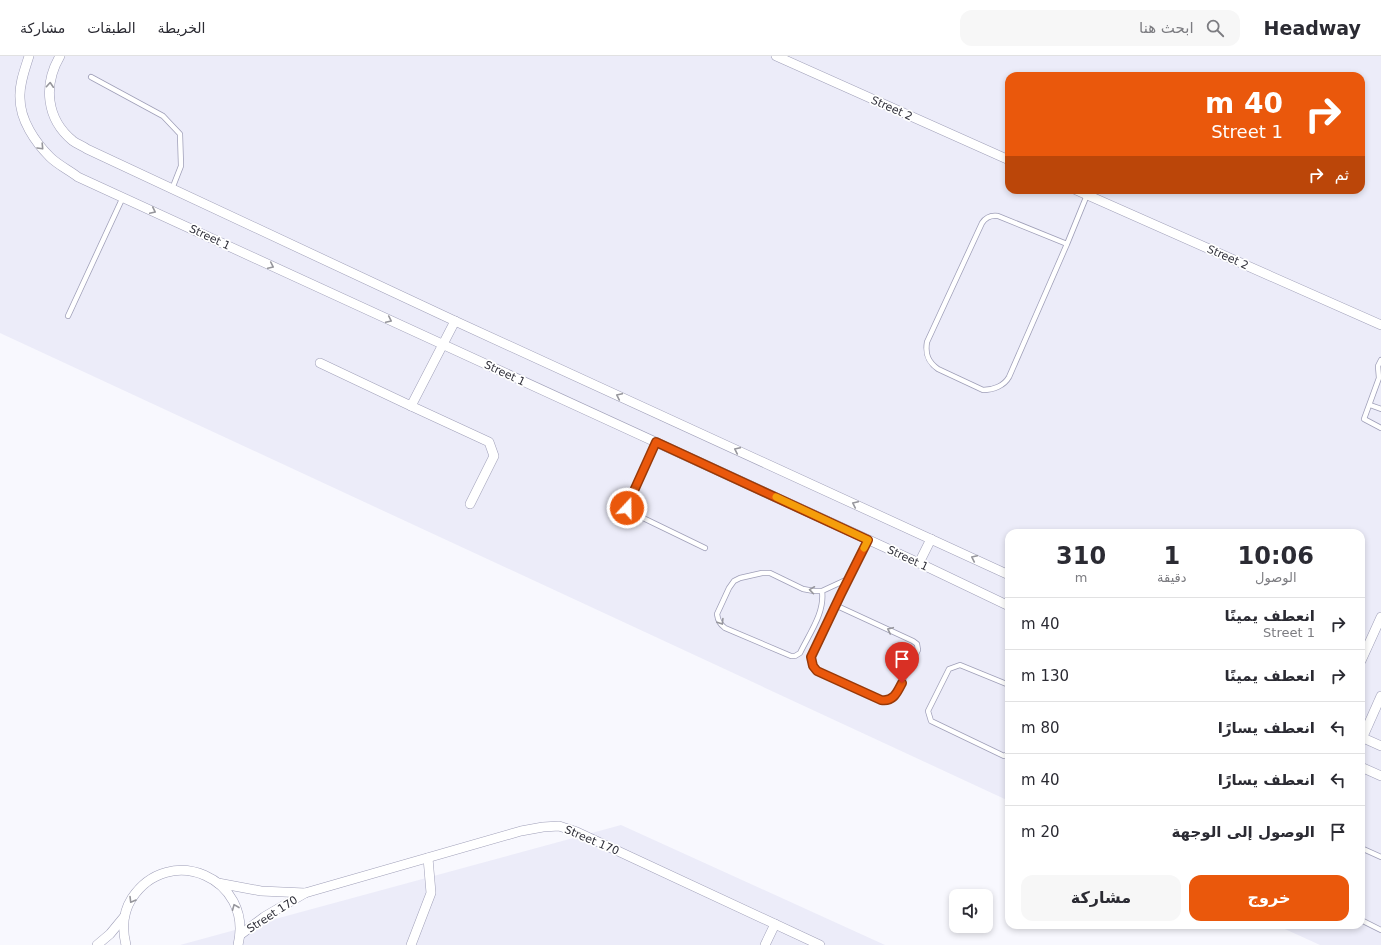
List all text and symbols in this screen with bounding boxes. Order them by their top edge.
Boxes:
search box [960,10,1240,46]
icon: search [1204,17,1226,39]
text: Headway [1264,17,1361,39]
text: ابحث هنا [1139,19,1194,37]
text: مشاركة [20,20,65,36]
text: الطبقات [87,20,136,36]
text: الخريطة [158,20,205,36]
one-way arrow [45,82,54,89]
text: 40 m [1205,87,1283,120]
icon: right [1297,88,1349,140]
street label: Street 2 [869,94,915,123]
text: Street 1 [1211,121,1283,142]
one-way arrow [37,142,44,150]
icon: right [1305,164,1327,186]
text: ثم [1335,166,1349,184]
one-way arrow [149,206,157,214]
street label: Street 1 [187,222,232,253]
street label: Street 2 [1205,243,1251,272]
one-way arrow [268,261,275,269]
one-way arrow [385,315,393,323]
street label: Street 1 [482,358,527,389]
one-way arrow [616,393,623,401]
one-way arrow [734,447,742,455]
position arrow [606,487,648,529]
one-way arrow [852,501,860,509]
text: 310 [1056,542,1106,570]
text: 1 [1164,542,1180,570]
text: 10:06 [1238,542,1314,570]
street label: Street 1 [885,543,930,574]
one-way arrow [970,555,978,563]
text: m [1075,570,1087,585]
text: دقيقة [1157,570,1187,585]
text: الوصول [1255,570,1297,585]
one-way arrow [809,586,815,595]
text: انعطف يمينًا [1224,607,1315,625]
icon: right [1327,613,1349,635]
text: 40 m [1021,615,1060,633]
one-way arrow [716,617,723,624]
text: Street 1 [1263,625,1315,640]
one-way arrow [887,627,895,635]
pin [885,642,919,683]
icon: arrive [891,648,913,670]
icon: right [1327,665,1349,687]
text: 130 m [1021,667,1069,685]
text: انعطف يمينًا [1224,667,1315,685]
icon: left [1327,717,1349,739]
text: 80 m [1021,719,1060,737]
text: انعطف يسارًا [1218,719,1315,737]
icon: left [1327,769,1349,791]
text: 40 m [1021,771,1060,789]
text: انعطف يسارًا [1218,771,1315,789]
icon: arrive [1327,821,1349,843]
street label: Street 170 [563,823,621,858]
text: 20 m [1021,823,1060,841]
text: الوصول إلى الوجهة [1172,823,1315,841]
button: مشاركة [1021,875,1181,921]
button: خروج [1189,875,1349,921]
map controls [949,889,993,933]
button: sound [949,889,993,933]
street label: Street 170 [244,893,300,936]
one-way arrow [129,896,136,903]
one-way arrow [232,904,240,911]

